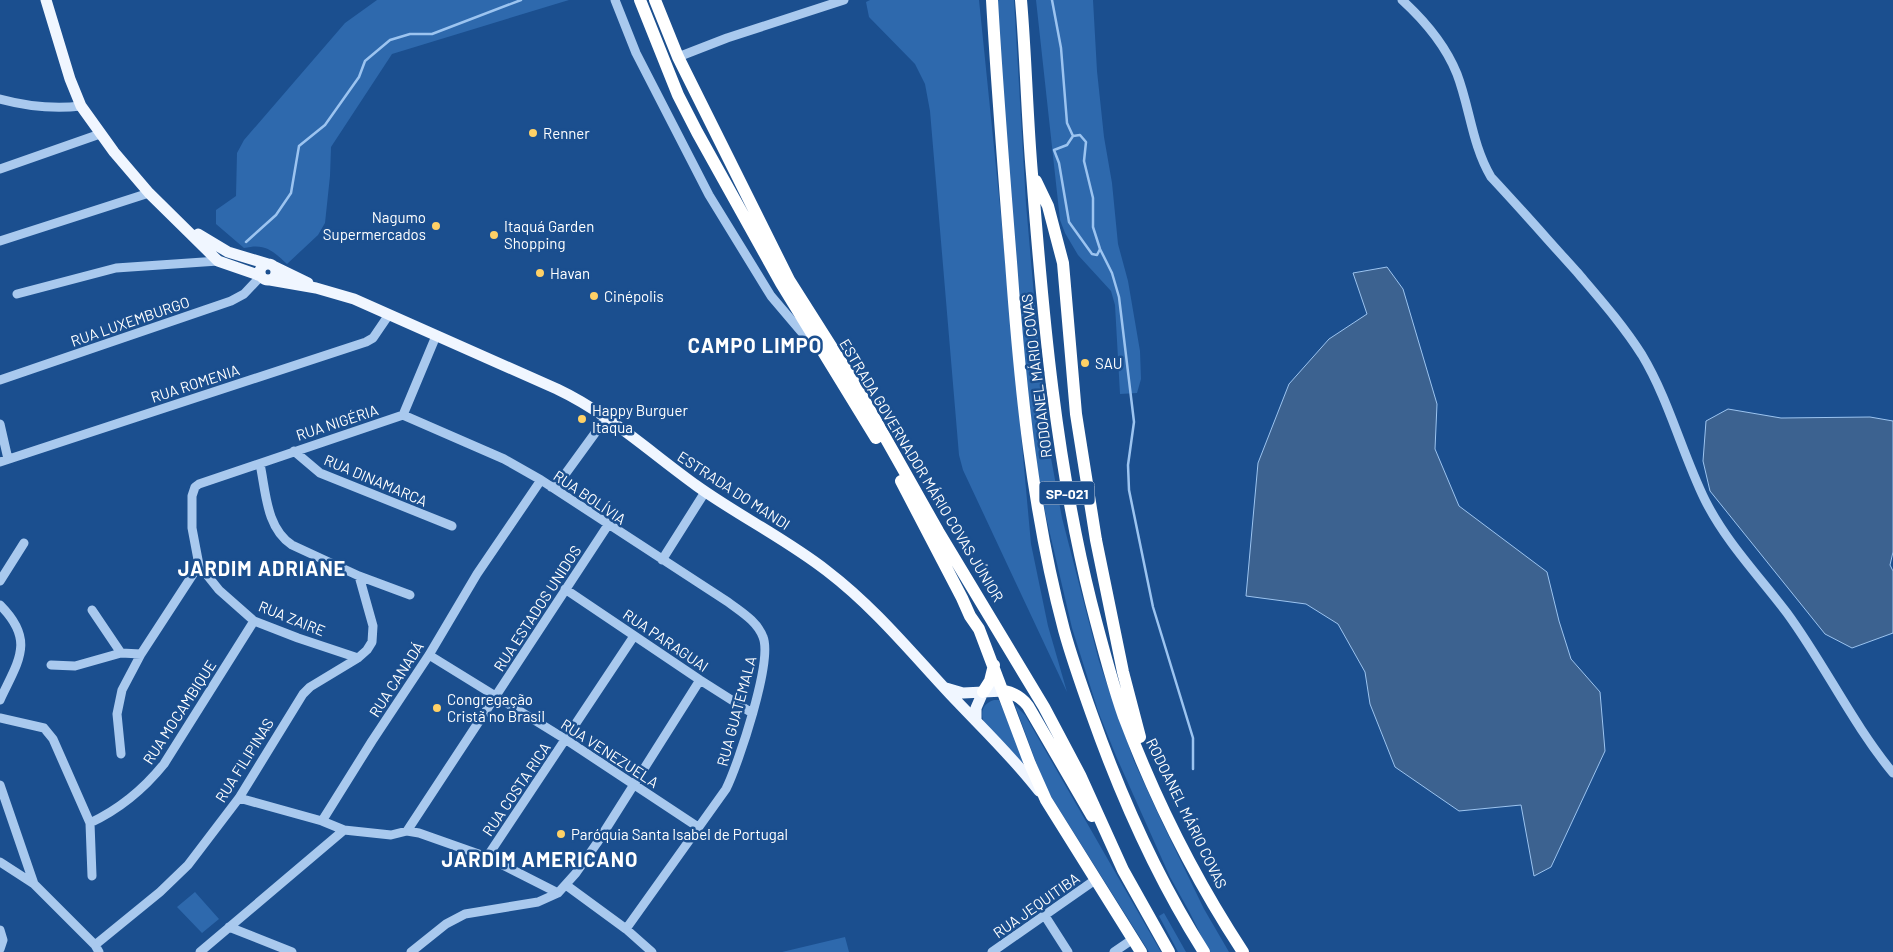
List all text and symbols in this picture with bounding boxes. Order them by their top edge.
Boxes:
place label: Renner [543,124,590,142]
marker: Renner [527,127,539,139]
place label: Nagumo Supermercados [323,208,426,243]
place label: Itaquá Garden Shopping [504,217,594,252]
marker: Nagumo Supermercados [430,220,442,232]
marker: Itaquá Garden Shopping [488,229,500,241]
place label: Havan [550,264,590,282]
marker: Havan [534,267,546,279]
place label: Cinépolis [604,287,664,305]
marker: Cinépolis [588,290,600,302]
street label: RUA LUXEMBURGO [68,292,192,350]
street label: RODOANEL MÁRIO COVAS [1017,293,1055,459]
district label: CAMPO LIMPO [688,333,822,357]
street label: ESTRADA GOVERNADOR MÁRIO COVAS JÚNIOR [836,335,1008,605]
place label: SAU [1095,354,1123,372]
marker: SAU [1079,357,1091,369]
street label: RUA ROMENIA [148,360,242,406]
street label: RUA NIGÉRIA [294,400,380,444]
place label: Happy Burguer Itaqua [592,401,688,436]
marker: Happy Burguer Itaqua [576,413,588,425]
street label: ESTRADA DO MANDI [674,447,794,533]
street label: RUA DINAMARCA [322,450,430,510]
street label: RUA BOLÍVIA [550,466,630,528]
road number: SP-021 [1040,482,1094,504]
street label: RUA ESTADOS UNIDOS [490,542,584,674]
district label: JARDIM ADRIANE [178,556,346,580]
street label: RUA ZAIRE [256,596,328,640]
street label: RUA PARAGUAI [620,605,712,675]
street label: RUA CANADÁ [365,638,427,720]
street label: RUA GUATEMALA [713,654,759,768]
street label: RUA MOCAMBIQUE [139,657,219,767]
place label: Congregação Cristã no Brasil [447,690,545,725]
marker: Congregação Cristã no Brasil [431,702,443,714]
street label: RUA FILIPINAS [211,715,277,805]
street label: RUA VENEZUELA [558,715,662,791]
street label: RODOANEL MÁRIO COVAS [1143,735,1231,891]
street label: RUA COSTA RICA [478,739,554,839]
place label: Paróquia Santa Isabel de Portugal [571,825,788,843]
marker: Paróquia Santa Isabel de Portugal [555,828,567,840]
district label: JARDIM AMERICANO [442,847,638,871]
street label: RUA JEQUITIBA [989,869,1083,941]

